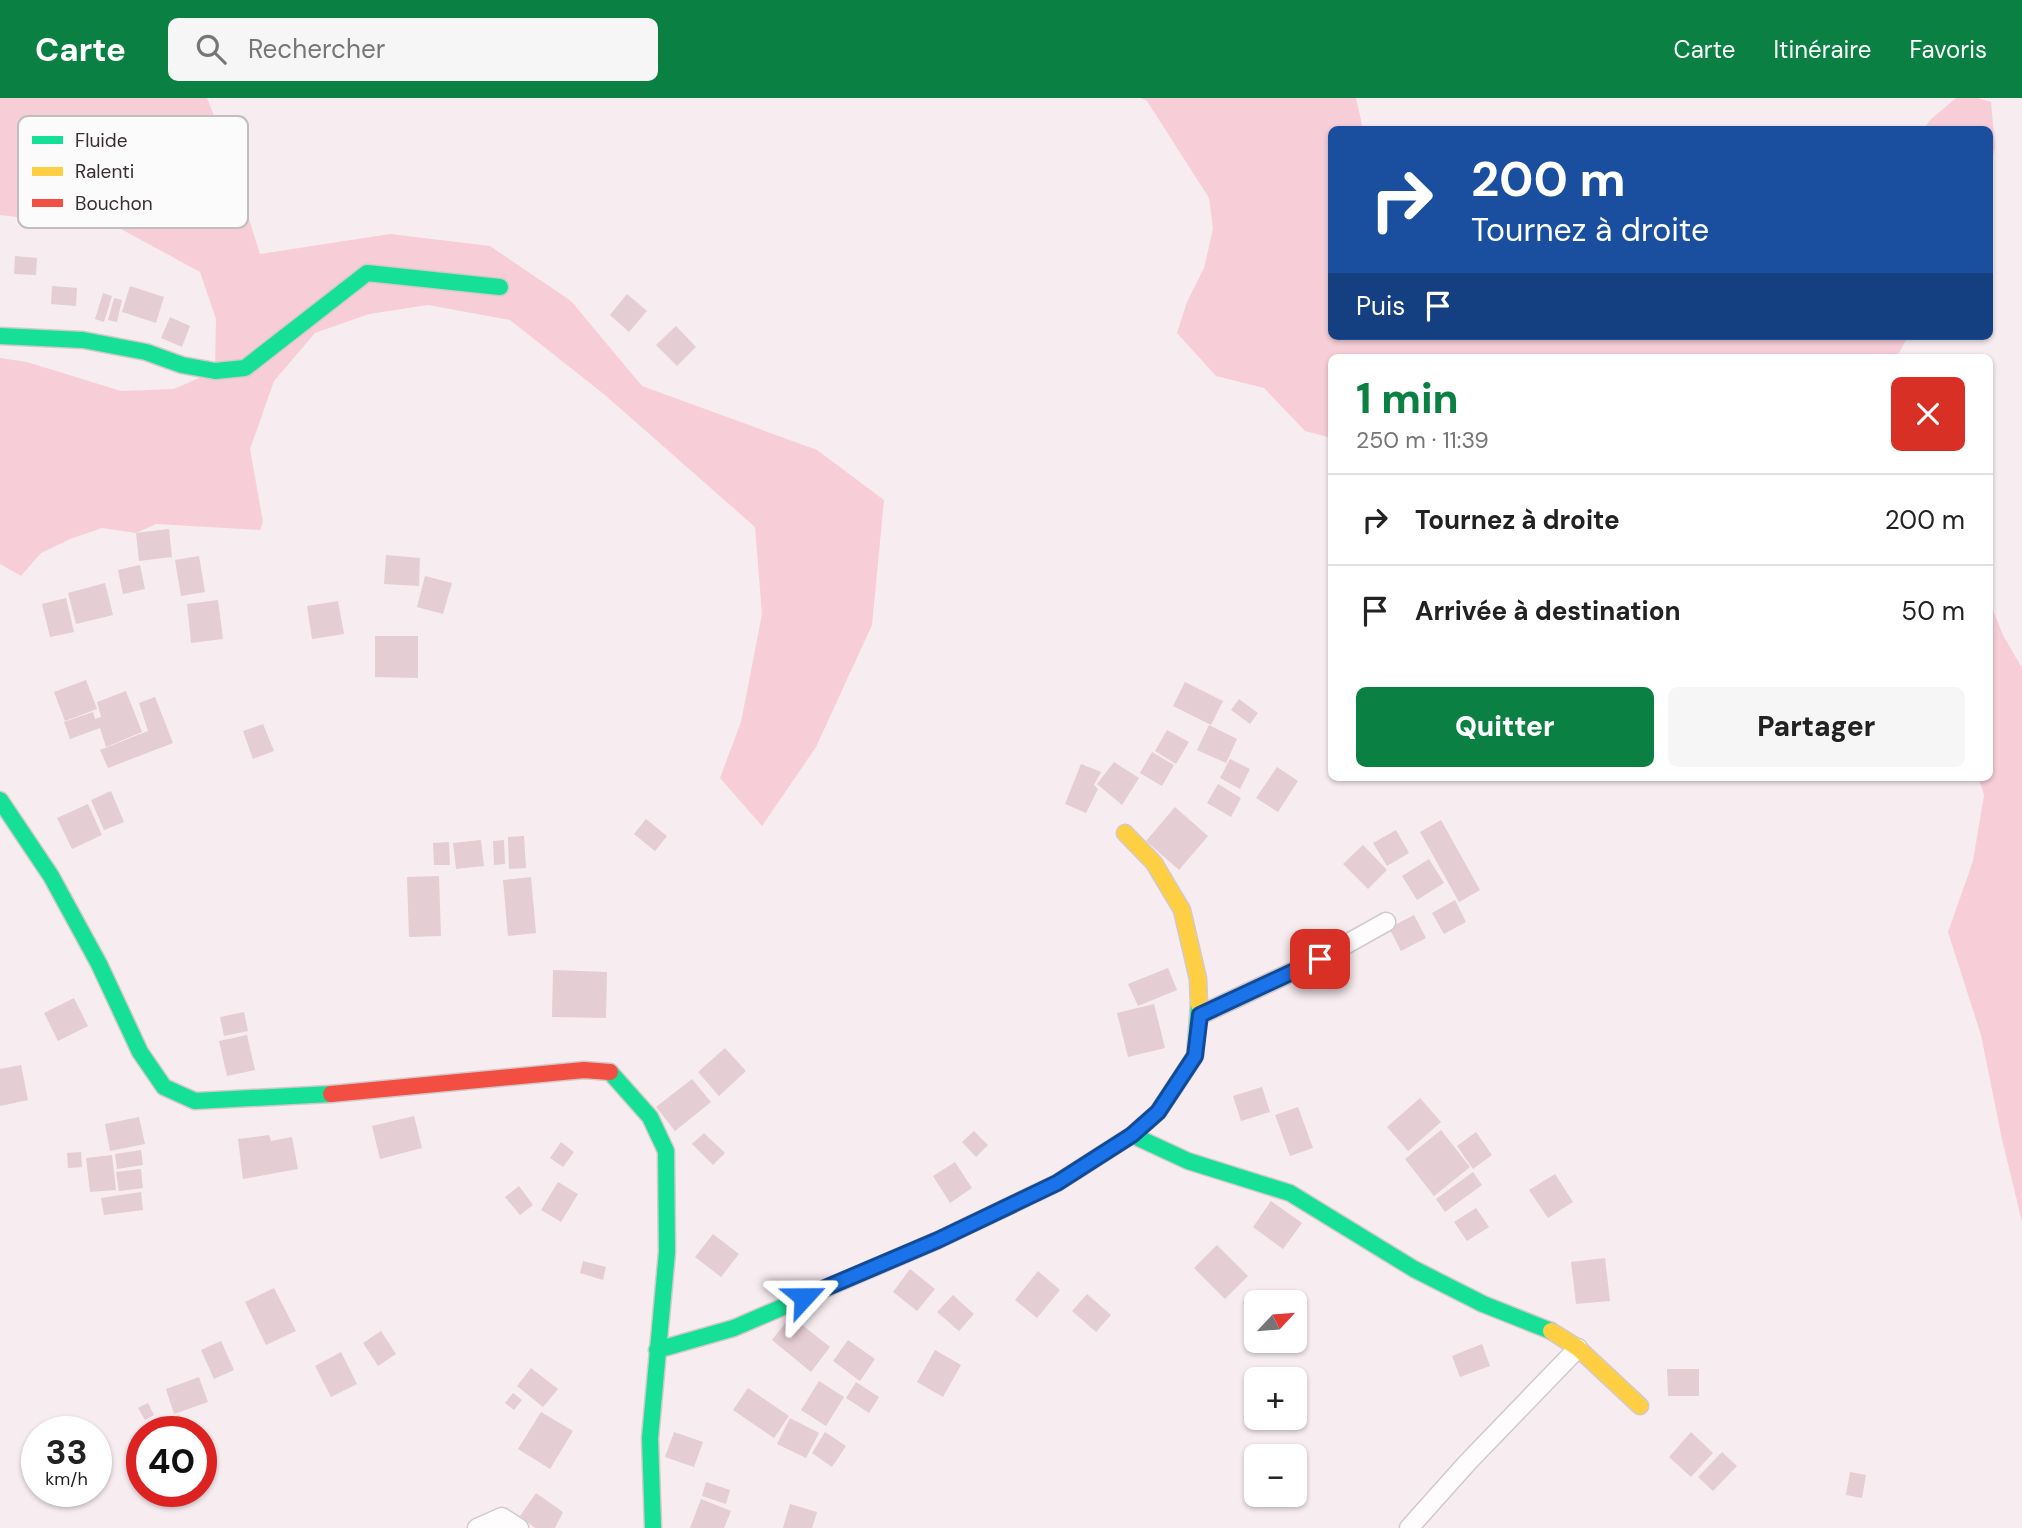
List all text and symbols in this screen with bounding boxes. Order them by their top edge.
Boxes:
search box [168,18,658,81]
text: Carte [35,28,126,71]
icon: search [192,30,230,68]
text: Rechercher [248,32,385,66]
text: Carte [1674,34,1735,65]
text: Itinéraire [1773,34,1871,65]
text: Favoris [1909,34,1987,65]
legend [18,116,248,228]
text: Fluide [75,128,128,153]
text: 200 m [1471,147,1626,211]
icon: right [1356,154,1447,245]
text: Ralenti [75,159,134,184]
text: Bouchon [75,191,153,216]
text: Tournez à droite [1471,209,1709,251]
icon: arrive [1419,287,1457,325]
text: Puis [1356,289,1405,323]
text: 1 min [1356,371,1459,426]
button: close [1891,377,1965,451]
text: 250 m · 11:39 [1356,425,1489,455]
icon: right [1356,501,1394,539]
text: Tournez à droite [1415,503,1620,537]
text: 200 m [1885,503,1965,537]
icon: arrive [1356,592,1394,630]
text: Arrivée à destination [1415,594,1681,628]
text: 50 m [1901,594,1965,628]
button: Quitter [1356,687,1654,767]
button: Partager [1668,687,1965,767]
pin [1290,929,1350,989]
icon: arrive [1301,940,1339,978]
position arrow [767,1260,841,1334]
north arrow [1244,1290,1307,1353]
map controls [1244,1290,1307,1507]
button: + [1244,1367,1307,1430]
speed limit sign: 40 [126,1416,217,1507]
text: 33 [45,1429,88,1475]
button: − [1244,1444,1307,1507]
text: km/h [45,1467,88,1491]

